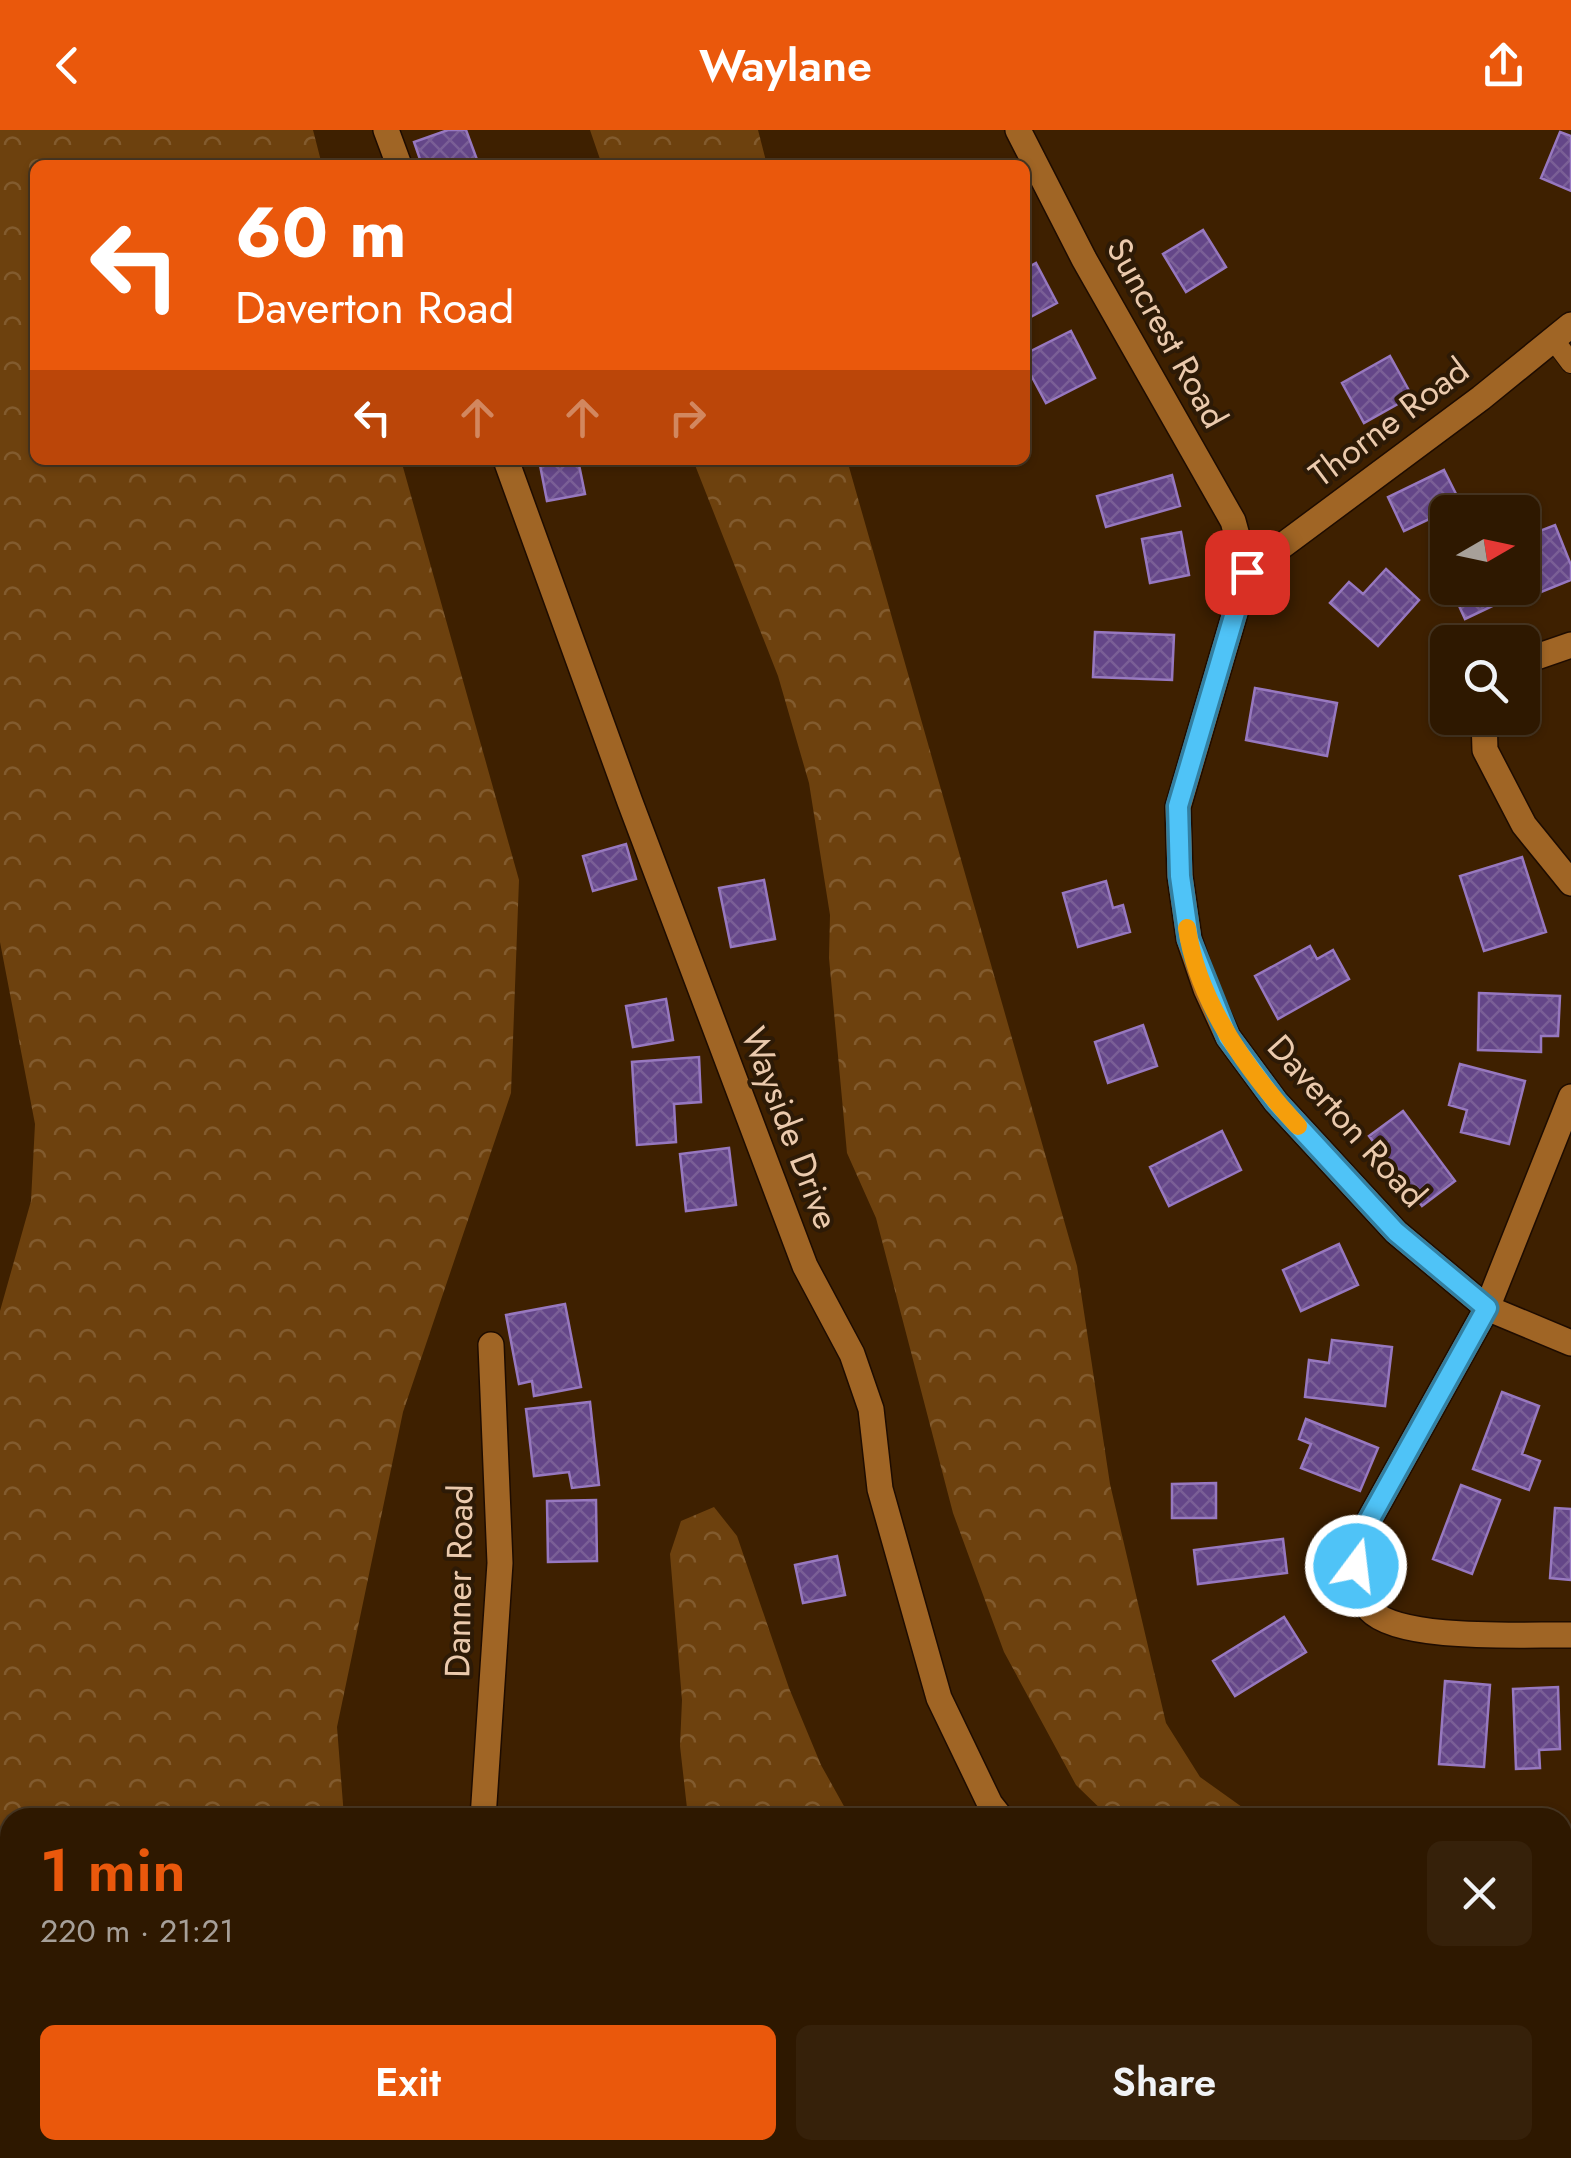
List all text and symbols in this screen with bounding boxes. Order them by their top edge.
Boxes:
text: Waylane [699,33,872,98]
icon: back [40,38,95,93]
icon: share [1476,38,1531,93]
text: 60 m [235,182,407,283]
icon: left [70,200,200,330]
street label: Suncrest Road [1094,229,1240,437]
text: Daverton Road [235,275,514,340]
street label: Thorne Road [1299,345,1479,499]
icon: left [345,390,400,445]
icon: ahead [450,390,505,445]
icon: ahead [555,390,610,445]
icon: right [660,390,715,445]
north arrow [1430,495,1540,605]
map controls [1430,495,1540,735]
pin [1205,530,1290,615]
icon: arrive [1220,545,1275,600]
button: search [1430,625,1540,735]
street label: Wayside Drive [729,1020,851,1236]
street label: Daverton Road [1256,1024,1438,1218]
street label: Danner Road [432,1484,486,1678]
position arrow [1304,1514,1408,1618]
text: 1 min [40,1827,186,1914]
button: close [1427,1841,1532,1946]
text: 220 m · 21:21 [40,1908,234,1954]
button: Exit [40,2025,776,2140]
button: Share [796,2025,1532,2140]

